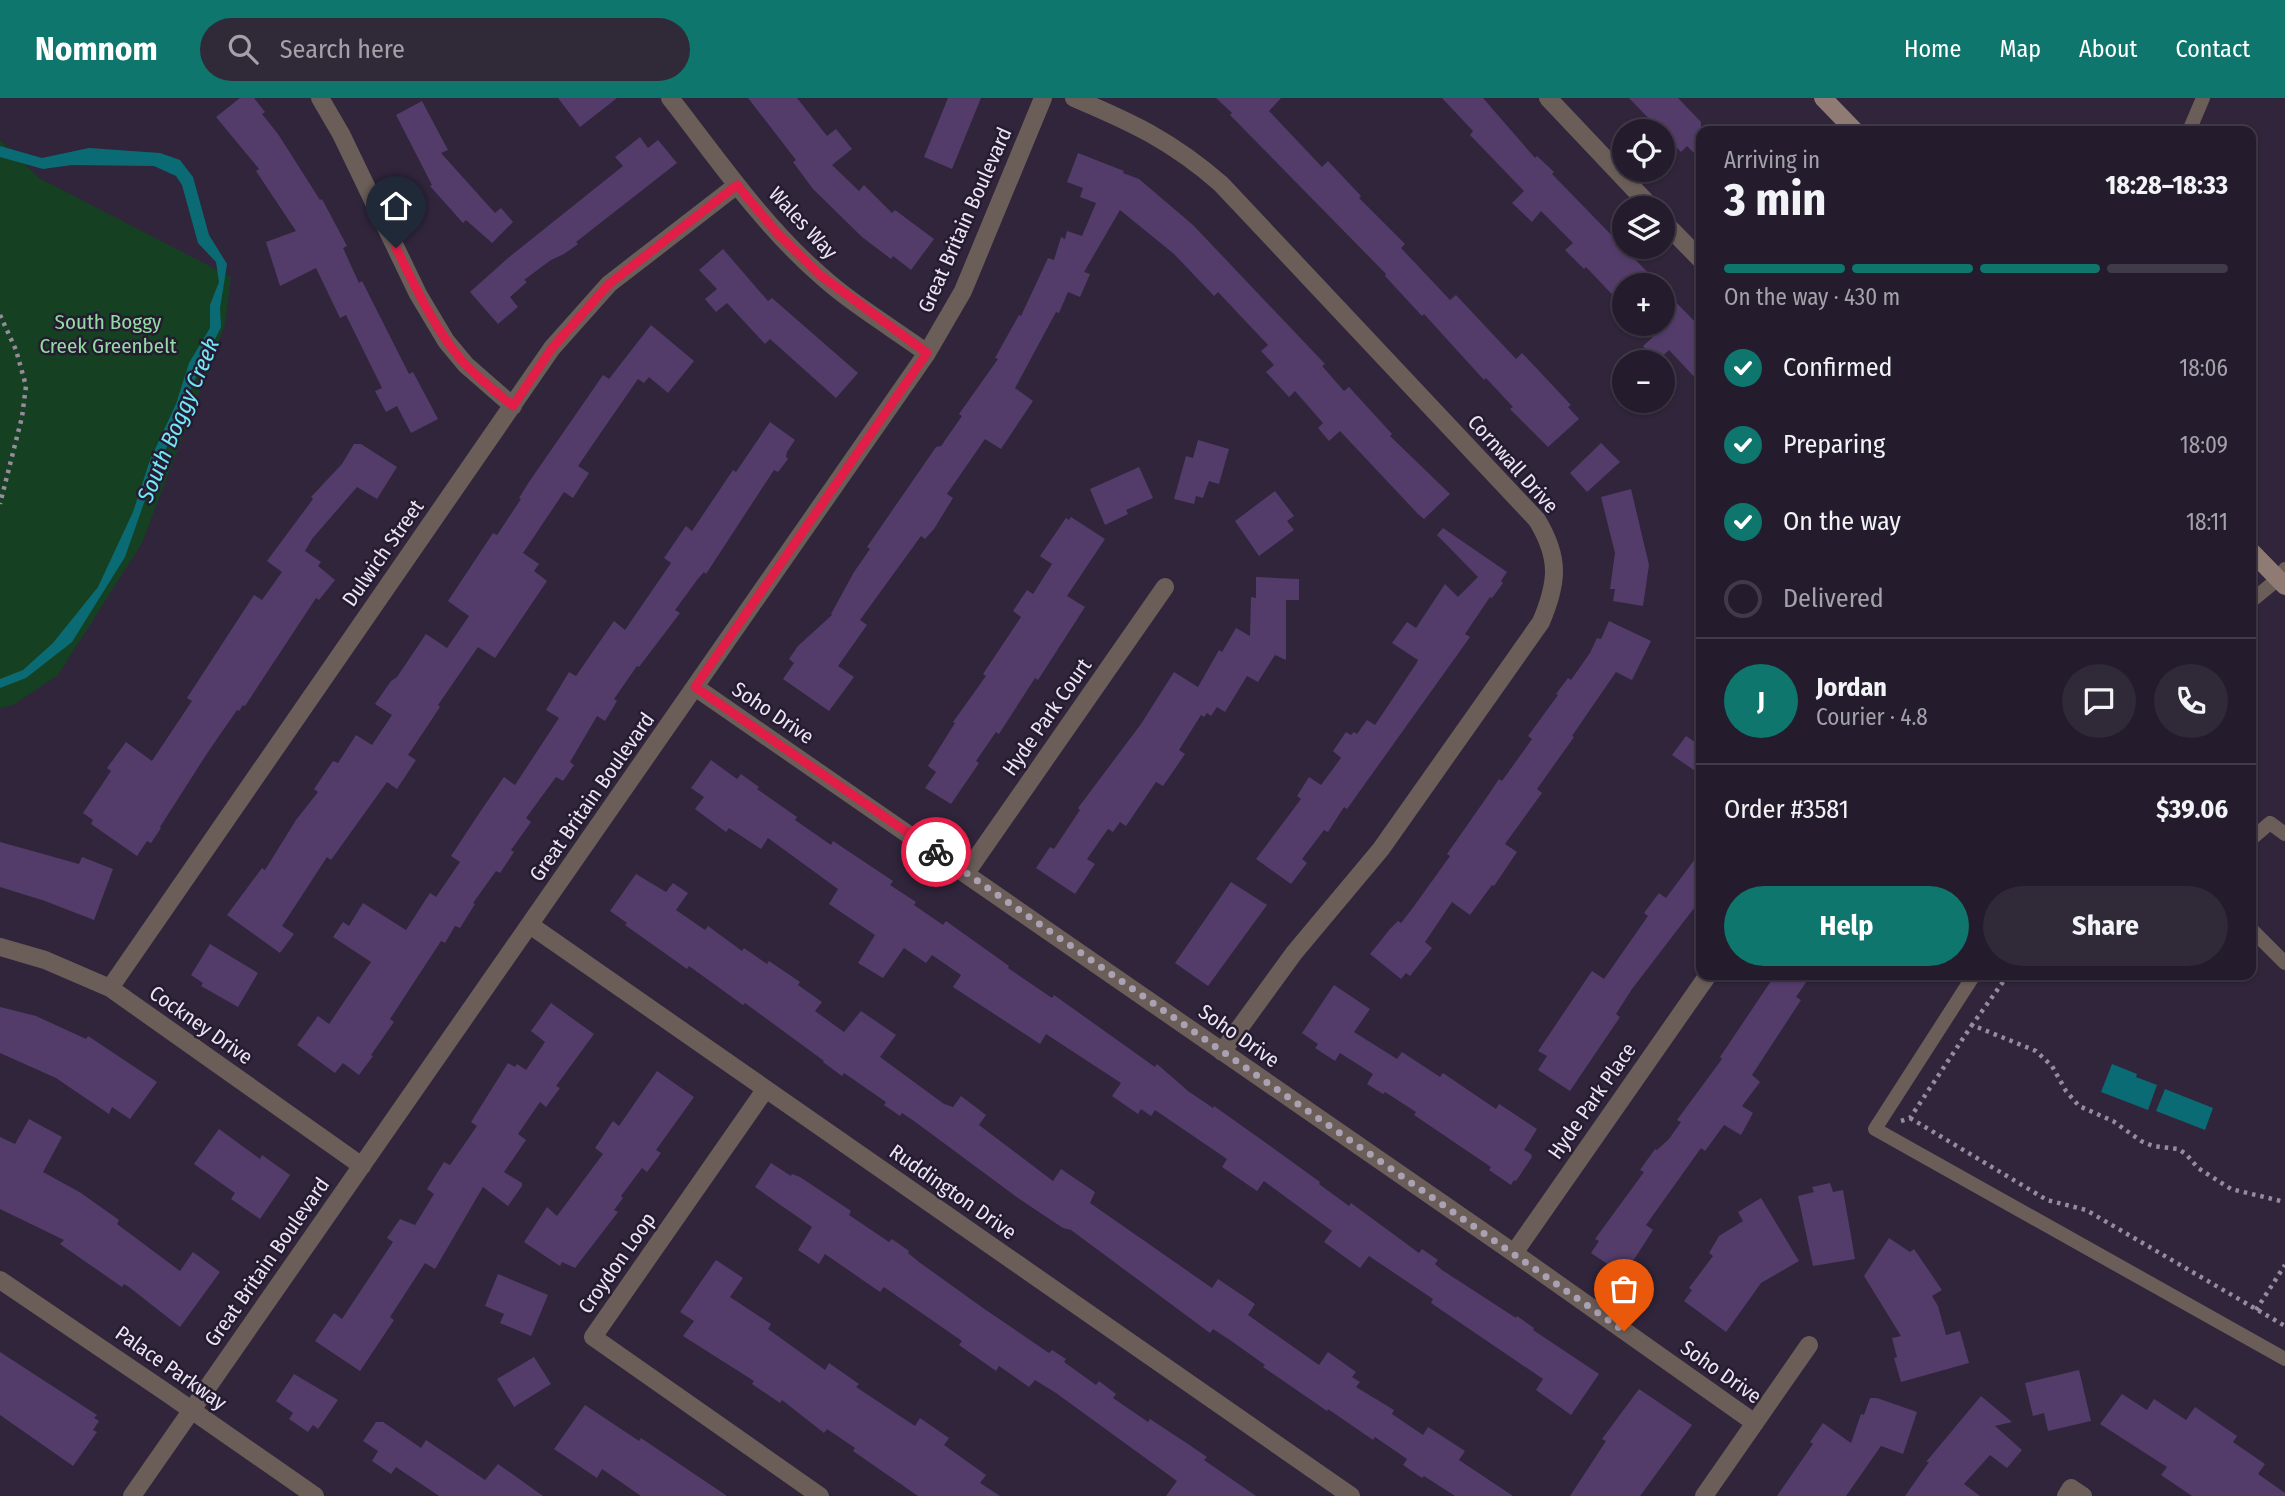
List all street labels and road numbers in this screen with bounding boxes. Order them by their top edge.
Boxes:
street label: Great Britain Boulevard [912,123,1018,317]
street label: Wales Way [763,181,843,265]
street label: Cornwall Drive [1462,409,1564,519]
street label: Dulwich Street [337,494,429,611]
street label: Hyde Park Court [997,653,1097,781]
street label: Soho Drive [727,676,819,750]
street label: Great Britain Boulevard [524,708,660,886]
street label: Cockney Drive [144,980,258,1070]
street label: Soho Drive [1193,999,1285,1073]
street label: Hyde Park Place [1542,1038,1642,1164]
street label: Ruddington Drive [884,1139,1022,1245]
street label: Great Britain Boulevard [199,1173,335,1351]
street label: Croydon Loop [573,1207,661,1319]
street label: Palace Parkway [110,1320,232,1416]
street label: Soho Drive [1675,1335,1767,1409]

